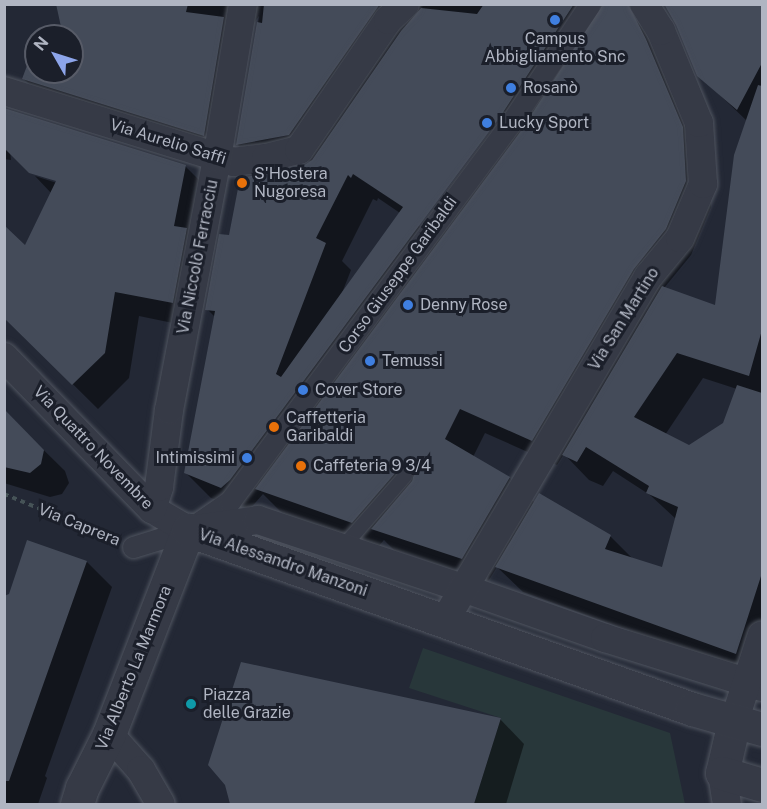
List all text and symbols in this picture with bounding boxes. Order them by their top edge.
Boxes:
marker: Campus Abbigliamento Snc [548,13,562,27]
north arrow [24,24,84,84]
place label: Campus Abbigliamento Snc [484,29,626,67]
text: N [30,33,52,54]
place label: Rosanò [523,78,578,98]
marker: Rosanò [504,81,518,95]
place label: Lucky Sport [499,113,589,133]
street label: Via Aurelio Saffi [108,115,228,169]
marker: Lucky Sport [480,116,494,130]
place label: S'Hostera Nugoresa [254,164,328,202]
marker: S'Hostera Nugoresa [235,176,249,190]
street label: Via Niccolò Ferracciu [174,178,222,336]
street label: Corso Giuseppe Garibaldi [335,193,461,357]
street label: Via San Martino [585,264,663,374]
place label: Denny Rose [420,295,508,315]
marker: Denny Rose [401,298,415,312]
place label: Temussi [382,351,443,371]
marker: Temussi [363,354,377,368]
place label: Cover Store [315,380,403,400]
street label: Via Quattro Novembre [29,382,157,514]
marker: Cover Store [296,383,310,397]
place label: Caffetteria Garibaldi [286,408,366,446]
marker: Caffetteria Garibaldi [267,420,281,434]
place label: Intimissimi [155,448,235,468]
marker: Intimissimi [240,451,254,465]
place label: Caffeteria 9 3/4 [313,456,431,476]
marker: Caffeteria 9 3/4 [294,459,308,473]
street label: Via Caprera [35,500,123,550]
street label: Via Alessandro Manzoni [196,525,370,601]
street label: Via Alberto La Marmora [92,583,176,753]
place label: Piazza delle Grazie [203,685,291,723]
marker: Piazza delle Grazie [184,697,198,711]

